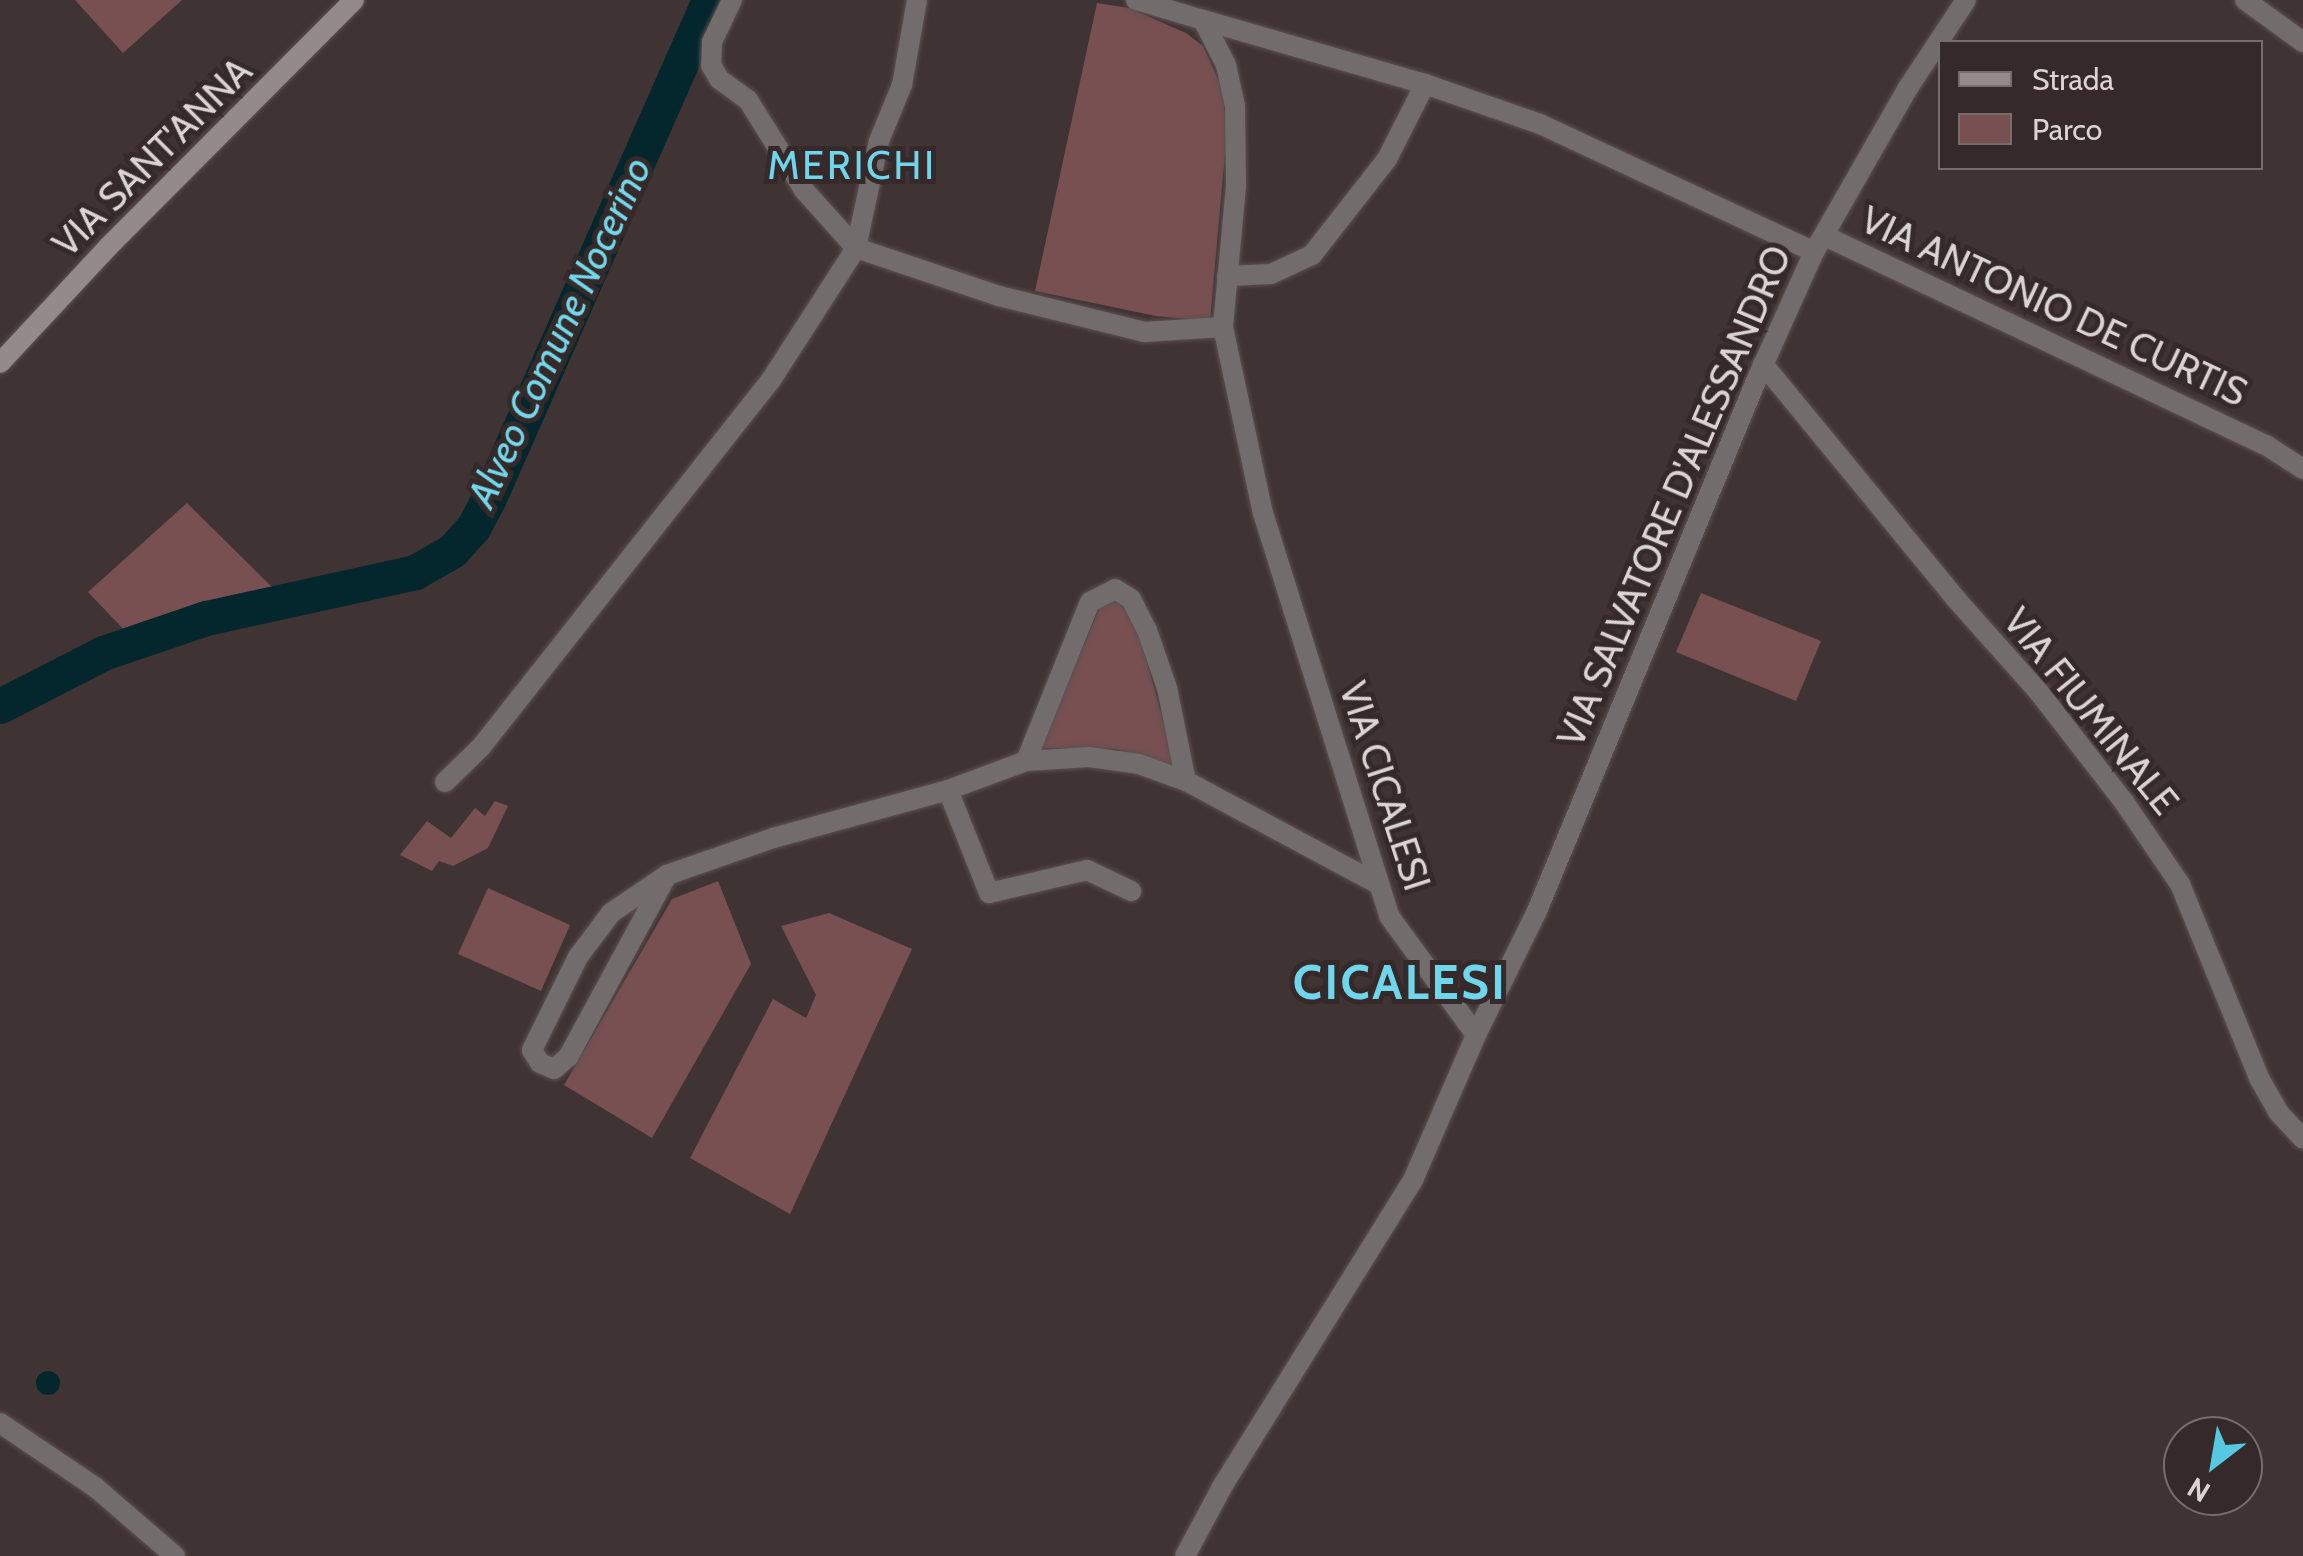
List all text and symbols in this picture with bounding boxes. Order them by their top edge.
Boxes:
legend [1938,40,2263,170]
street label: VIA SANT'ANNA [43,48,261,266]
text: Strada [2032,61,2114,98]
text: Parco [2032,111,2102,148]
district label: MERICHI [767,141,937,189]
water label: Alveo Comune Nocerino [457,149,661,515]
street label: VIA ANTONIO DE CURTIS [1854,196,2254,416]
street label: VIA SALVATORE D'ALESSANDRO [1548,239,1800,753]
street label: VIA FIUMINALE [1994,599,2188,823]
street label: VIA CICALESI [1330,676,1440,896]
district label: CICALESI [1293,954,1507,1012]
north arrow [2163,1416,2263,1516]
text: N [2181,1470,2216,1510]

